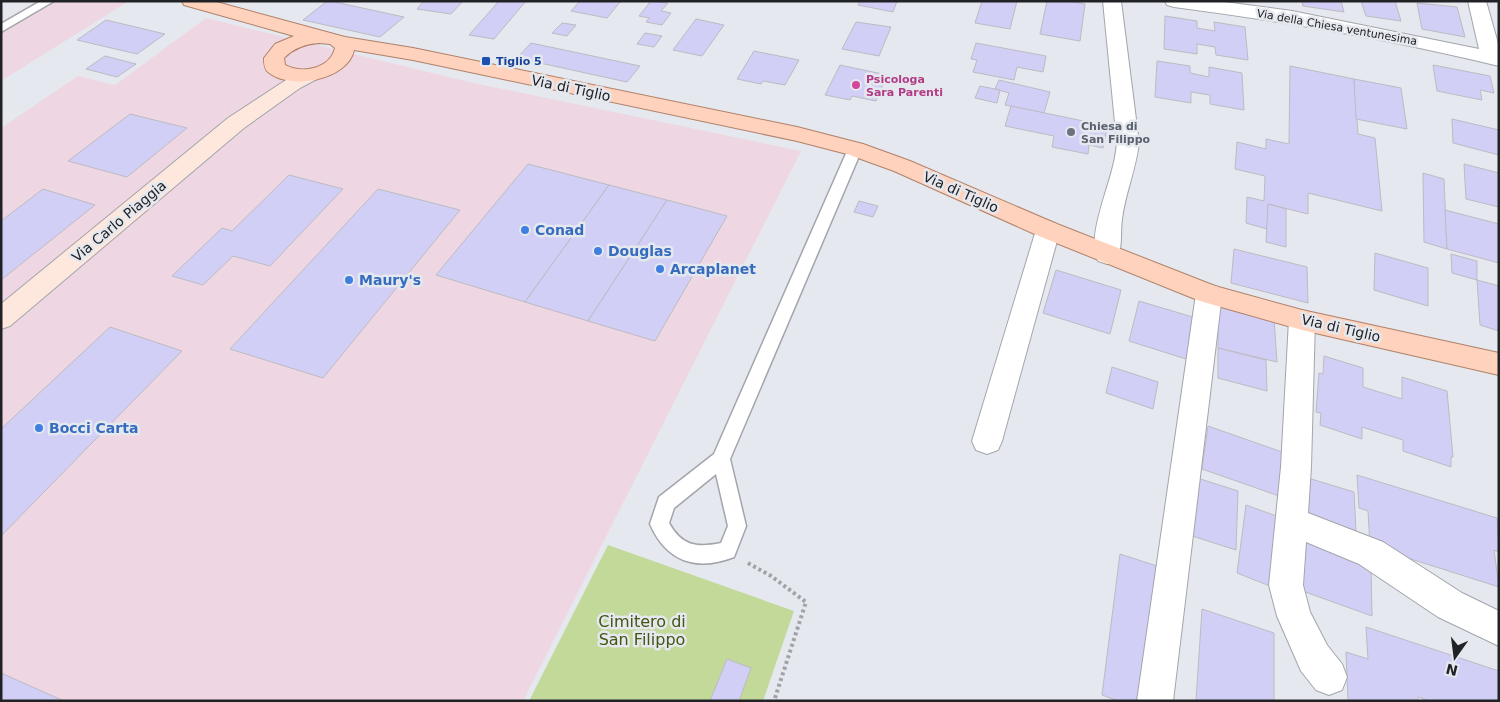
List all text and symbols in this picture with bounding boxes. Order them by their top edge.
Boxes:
street label: Via della Chiesa ventunesima [1256,7,1418,48]
marker: Tiglio 5 [480,55,492,67]
place label: Tiglio 5 [496,55,542,68]
street label: Via di Tiglio [530,72,612,104]
place label: Psicologa Sara Parenti [866,73,943,99]
marker: Psicologa Sara Parenti [850,79,862,91]
place label: Chiesa di San Filippo [1081,120,1151,146]
marker: Chiesa di San Filippo [1065,126,1077,138]
street label: Via di Tiglio [921,168,1001,216]
street label: Via Carlo Piaggia [69,177,169,265]
place label: Conad [535,222,584,238]
marker: Conad [519,224,531,236]
place label: Douglas [608,243,672,259]
marker: Douglas [592,245,604,257]
place label: Arcaplanet [670,261,756,277]
marker: Arcaplanet [654,263,666,275]
place label: Maury's [359,272,421,288]
marker: Maury's [343,274,355,286]
street label: Via di Tiglio [1300,311,1382,345]
place label: Bocci Carta [49,420,138,436]
marker: Bocci Carta [33,422,45,434]
park label: Cimitero di San Filippo [598,612,686,649]
north arrow [1430,632,1480,682]
text: N [1444,660,1459,679]

